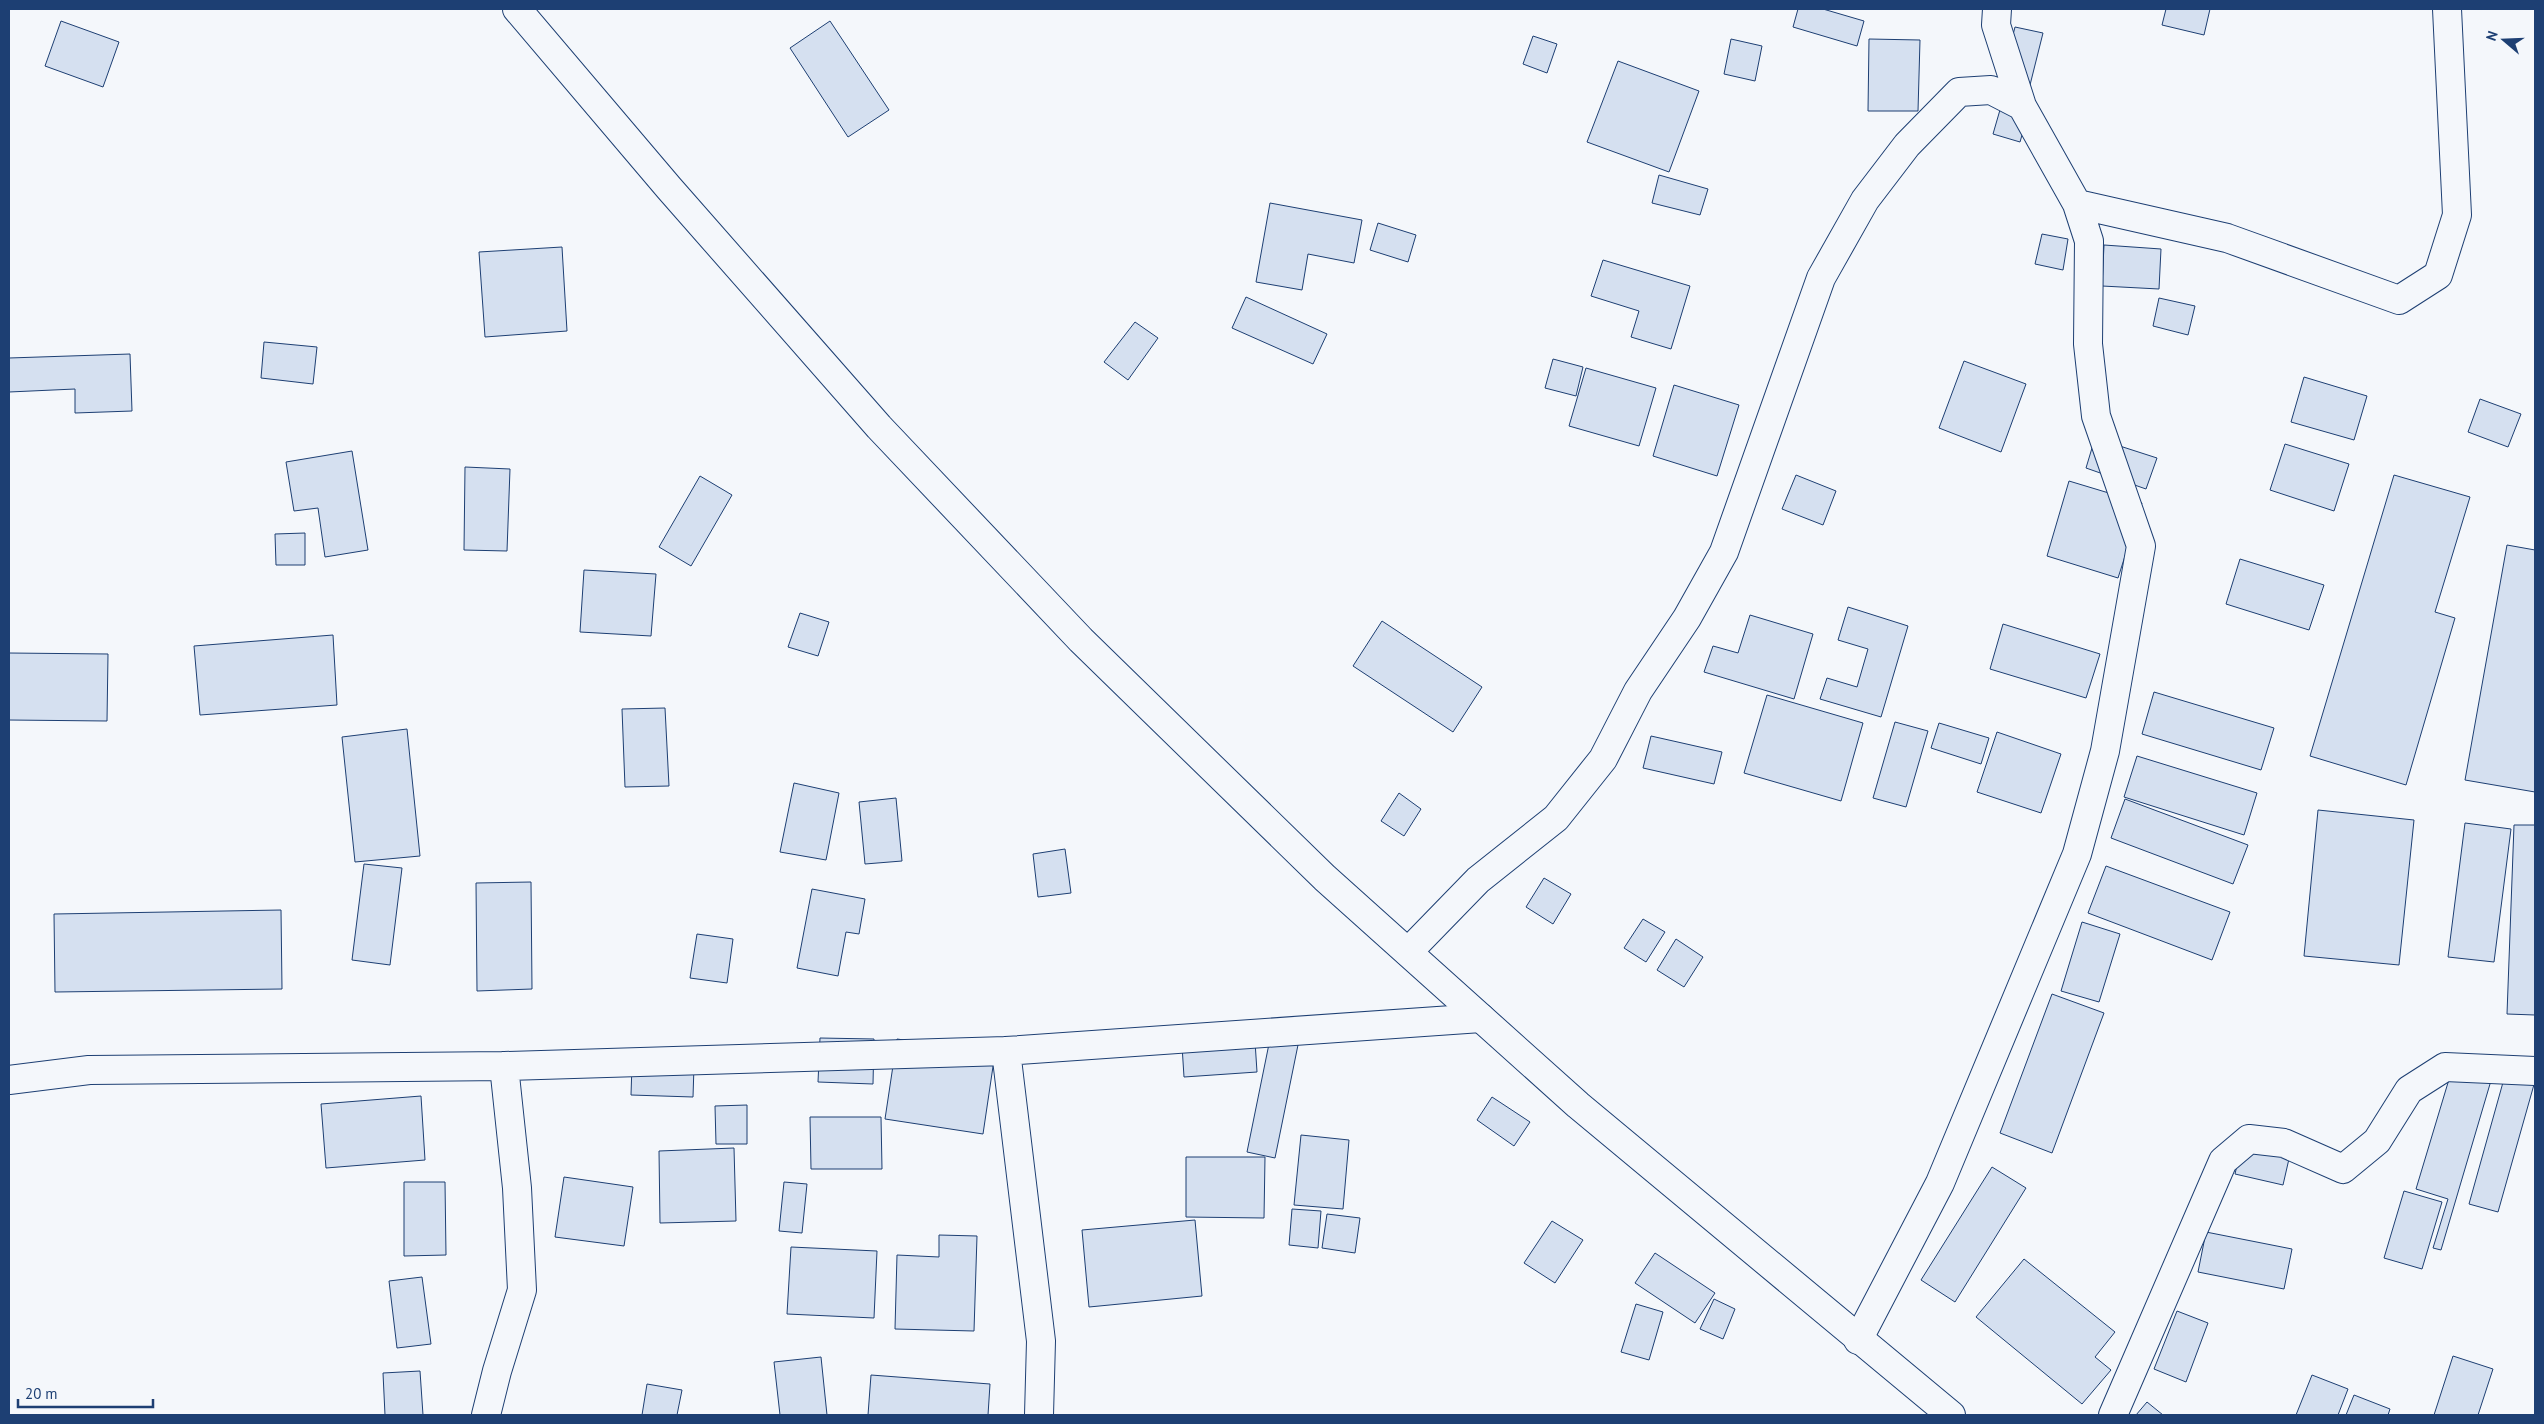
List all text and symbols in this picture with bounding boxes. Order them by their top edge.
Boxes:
north arrow [2479,15,2529,65]
text: N [2482,28,2502,43]
scale bar [18,1376,152,1408]
text: 20 m [25,1384,58,1403]

